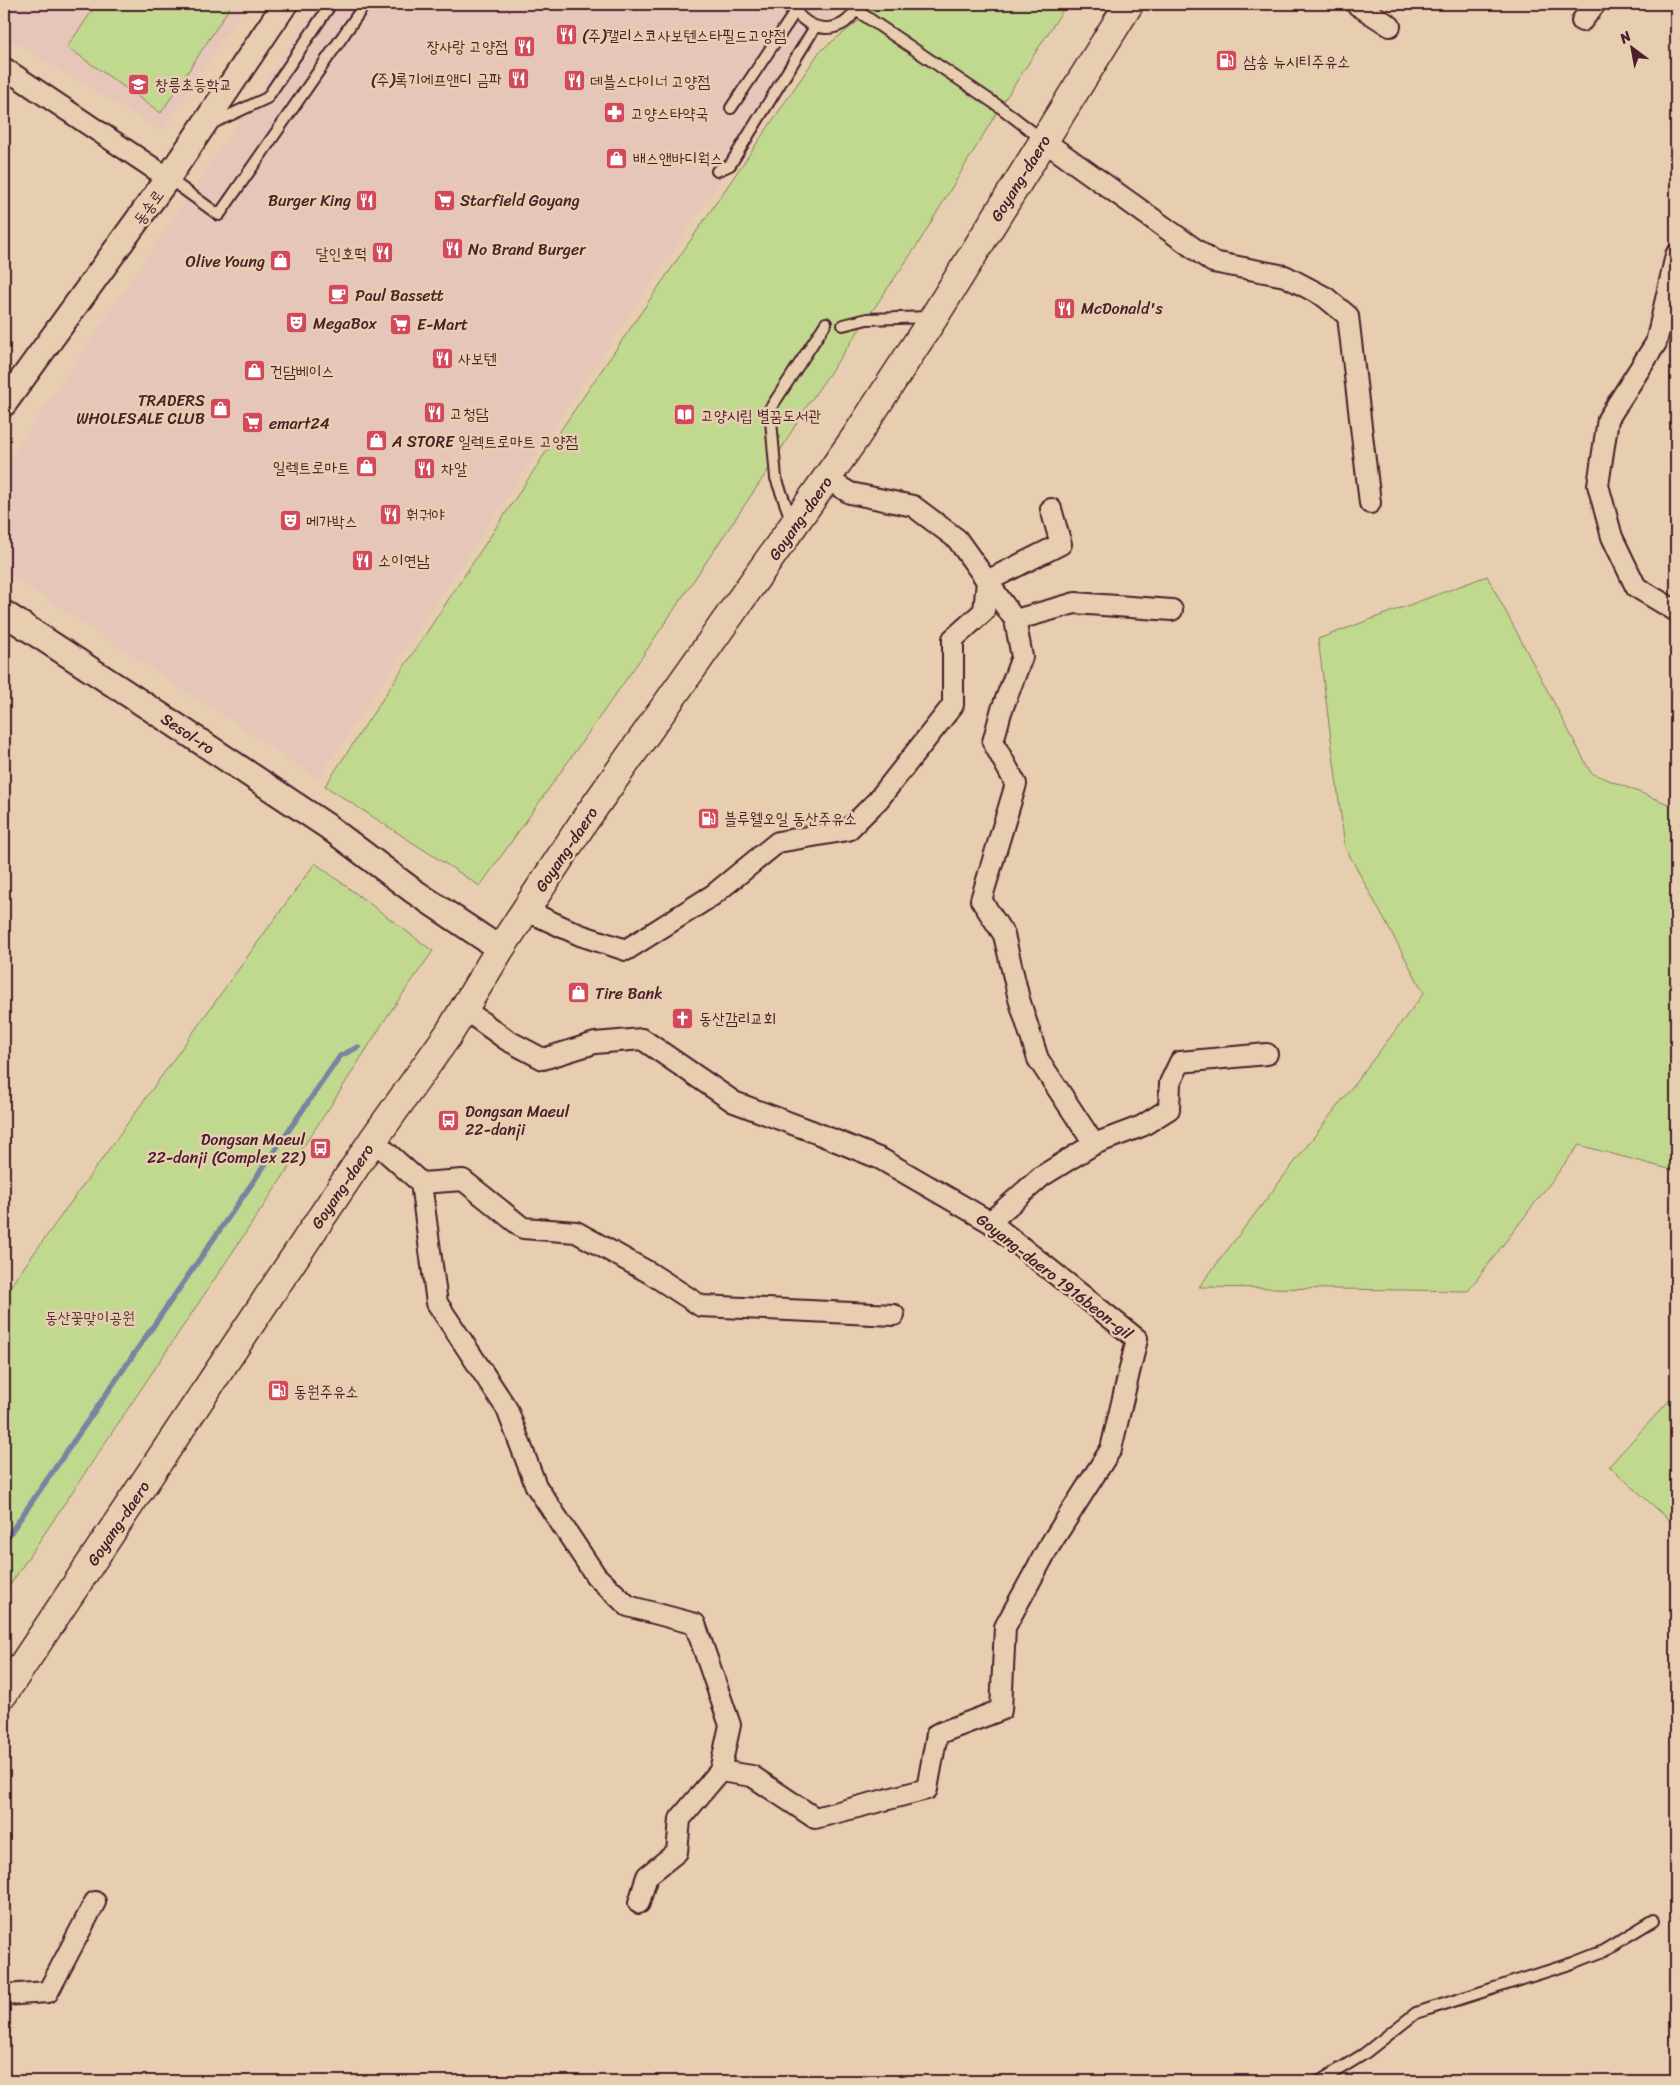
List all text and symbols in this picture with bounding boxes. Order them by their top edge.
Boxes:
place label: (주)캘리스코사보텐스타필드고양점 [582,21,787,50]
north arrow [1608,22,1658,72]
restaurant icon: (주)캘리스코사보텐스타필드고양점 [554,23,578,47]
text: N [1614,24,1636,51]
place label: 장사랑 고양점 [427,32,508,61]
restaurant icon: 장사랑 고양점 [512,34,536,58]
place label: 삼송 뉴시티주유소 [1243,47,1350,76]
fuel station icon: 삼송 뉴시티주유소 [1215,49,1239,73]
place label: (주)록기에프앤디 금파 [371,65,502,94]
restaurant icon: (주)록기에프앤디 금파 [506,67,530,91]
place label: 데블스다이너 고양점 [590,67,710,96]
restaurant icon: 데블스다이너 고양점 [562,69,586,93]
place label: 창릉초등학교 [155,70,232,99]
school or university icon: 창릉초등학교 [127,72,151,96]
place label: 고양스타약국 [631,99,708,128]
pharmacy icon: 고양스타약국 [603,101,627,125]
street label: Goyang-daero [982,129,1059,227]
place label: 배스앤바디웍스 [633,144,723,173]
shop icon: 배스앤바디웍스 [605,146,629,170]
street label: 동송로 [125,183,171,231]
place label: Burger King [268,186,351,215]
place label: Starfield Goyang [460,186,580,215]
restaurant icon: Burger King [355,188,379,212]
supermarket icon: Starfield Goyang [432,188,456,212]
place label: No Brand Burger [468,235,587,264]
restaurant icon: No Brand Burger [440,237,464,261]
place label: 달인호떡 [316,239,367,268]
restaurant icon: 달인호떡 [371,241,395,265]
place label: Olive Young [186,247,265,276]
shop icon: Olive Young [269,249,293,273]
place label: Paul Bassett [355,281,444,310]
cafe icon: Paul Bassett [327,283,351,307]
place label: McDonald's [1081,294,1163,323]
restaurant icon: McDonald's [1053,296,1077,320]
place label: MegaBox [313,309,378,338]
place label: E-Mart [417,310,468,339]
theatre icon: MegaBox [285,311,309,335]
supermarket icon: E-Mart [389,312,413,336]
place label: 사보텐 [458,344,497,373]
restaurant icon: 사보텐 [430,346,454,370]
place label: 건담베이스 [270,357,334,386]
shop icon: 건담베이스 [242,359,266,383]
place label: TRADERS WHOLESALE CLUB [76,386,205,433]
shop icon: TRADERS WHOLESALE CLUB [209,397,233,421]
place label: 고청담 [450,399,489,428]
restaurant icon: 고청담 [422,401,446,425]
place label: 고양시립 별꿈도서관 [701,401,821,430]
library icon: 고양시립 별꿈도서관 [673,403,697,427]
place label: emart24 [269,409,330,438]
supermarket icon: emart24 [241,411,265,435]
place label: A STORE 일렉트로마트 고양점 [391,427,578,456]
shop icon: A STORE 일렉트로마트 고양점 [364,429,388,453]
place label: 일렉트로마트 [273,453,350,482]
place label: 차알 [441,454,467,483]
shop icon: 일렉트로마트 [354,455,378,479]
restaurant icon: 차알 [413,456,437,480]
street label: Goyang-daero [760,470,840,567]
place label: 훠궈야 [406,500,445,529]
restaurant icon: 훠궈야 [378,502,402,526]
place label: 메가박스 [306,507,358,536]
theatre icon: 메가박스 [278,509,302,533]
place label: 소이연남 [378,546,430,575]
restaurant icon: 소이연남 [350,548,374,572]
street label: Sesol-ro [155,705,221,762]
street label: Goyang-daero [527,801,606,898]
place label: 블루웰오일 동산주유소 [724,804,857,833]
fuel station icon: 블루웰오일 동산주유소 [696,806,720,830]
place label: Tire Bank [595,979,663,1008]
shop icon: Tire Bank [567,981,591,1005]
place label: 동산감리교회 [699,1004,776,1033]
church icon: 동산감리교회 [671,1006,695,1030]
place label: Dongsan Maeul 22-danji [465,1097,570,1144]
bus stop icon: Dongsan Maeul 22-danji [437,1108,461,1132]
place label: Dongsan Maeul 22-danji (Complex 22) [147,1125,306,1172]
bus stop icon: Dongsan Maeul 22-danji (Complex 22) [309,1136,333,1160]
street label: Goyang-daero [303,1138,382,1235]
street label: Goyang-daero 1916beon-gil [970,1206,1140,1347]
park label: 동산꽃맞이공원 [45,1303,135,1332]
place label: 동원주유소 [294,1377,358,1406]
fuel station icon: 동원주유소 [266,1379,290,1403]
street label: Goyang-daero [79,1475,158,1572]

